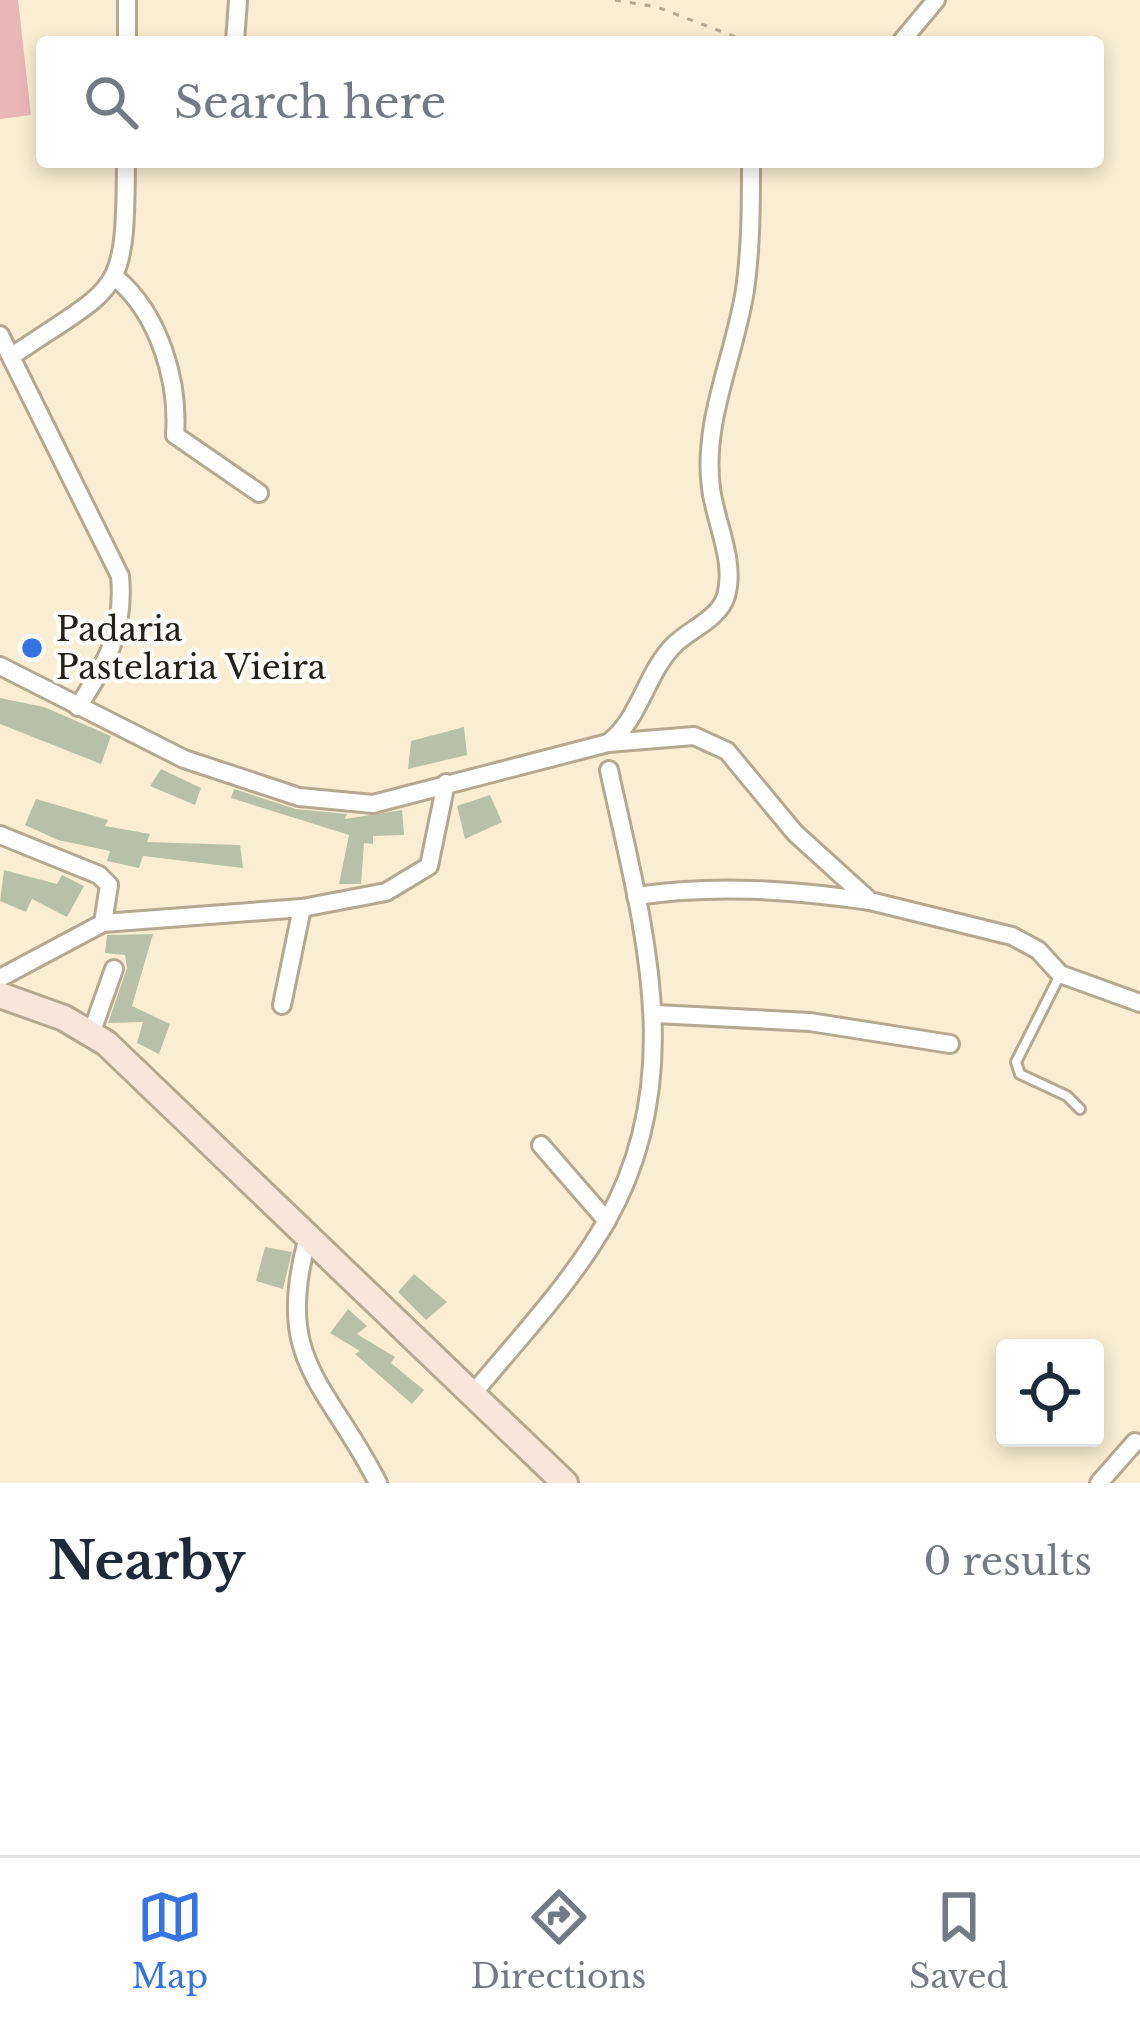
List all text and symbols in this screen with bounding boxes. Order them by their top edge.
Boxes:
search box [36,36,1104,168]
icon: search [78,69,144,135]
text: Search here [174,74,446,130]
place label: Padaria Pastelaria Vieira [56,609,327,688]
marker: Padaria Pastelaria Vieira [19,635,45,661]
map controls [996,1339,1104,1447]
button: locate [996,1339,1104,1447]
text: Nearby [48,1530,245,1593]
text: 0 results [923,1537,1092,1586]
tab: Map [131,1884,208,1997]
tab: Directions [471,1884,646,1997]
tab: Saved [909,1884,1009,1997]

